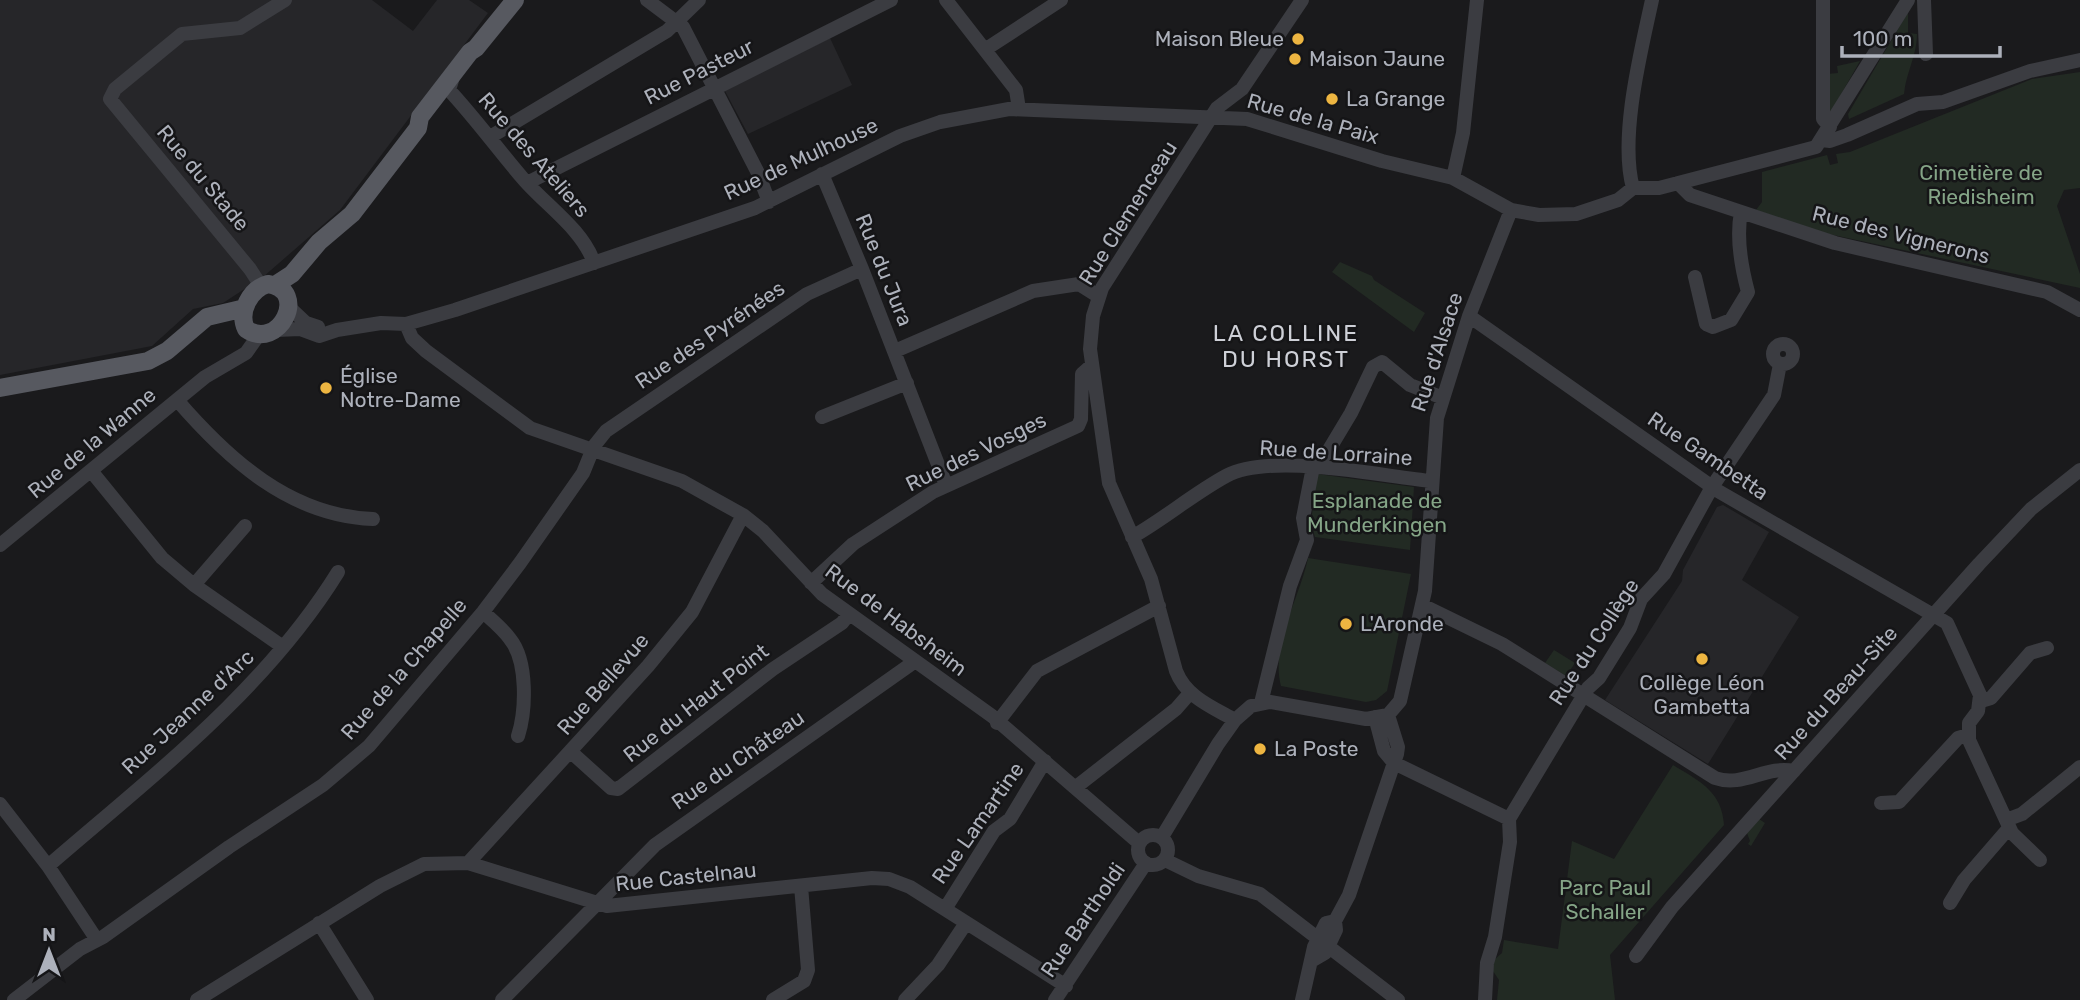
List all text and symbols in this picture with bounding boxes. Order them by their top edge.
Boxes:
scale bar [1842,14,2000,58]
place label: Maison Bleue [1155,26,1284,51]
text: 100 m [1853,26,1912,51]
marker: Maison Bleue [1290,31,1306,47]
street label: Rue Pasteur [640,33,758,110]
place label: Maison Jaune [1309,46,1445,71]
marker: Maison Jaune [1287,51,1303,67]
place label: La Grange [1346,86,1445,111]
street label: Rue des Ateliers [473,87,595,222]
street label: Rue de la Paix [1244,88,1382,149]
marker: La Grange [1324,91,1340,107]
street label: Rue de Mulhouse [720,112,882,205]
street label: Rue du Stade [152,120,255,236]
street label: Rue Clemenceau [1073,136,1182,289]
park label: Cimetière de Riedisheim [1919,160,2043,209]
street label: Rue des Vignerons [1810,200,1992,269]
street label: Rue du Jura [851,210,918,330]
street label: Rue des Pyrénées [630,275,789,394]
street label: Rue d'Alsace [1406,289,1468,415]
district label: LA COLLINE DU HORST [1213,319,1359,373]
place label: Église Notre-Dame [340,363,461,412]
marker: Église Notre-Dame [318,380,334,396]
street label: Rue de la Wanne [23,382,161,503]
street label: Rue Gambetta [1643,406,1773,505]
street label: Rue des Vosges [901,407,1050,496]
street label: Rue de Lorraine [1259,435,1413,470]
park label: Esplanade de Munderkingen [1307,488,1447,537]
street label: Rue de Habsheim [821,558,972,681]
street label: Rue du Collège [1543,574,1644,710]
street label: Rue de la Chapelle [335,593,472,744]
place label: L'Aronde [1360,611,1444,636]
marker: L'Aronde [1338,616,1354,632]
street label: Rue du Beau-Site [1769,621,1902,765]
street label: Rue Bellevue [552,628,654,740]
street label: Rue du Haut Point [618,638,773,767]
street label: Rue Jeanne d'Arc [116,644,259,779]
marker: Collège Léon Gambetta [1694,651,1710,667]
place label: Collège Léon Gambetta [1639,670,1765,719]
street label: Rue du Château [667,705,809,815]
place label: La Poste [1274,736,1359,761]
marker: La Poste [1252,741,1268,757]
street label: Rue Lamartine [926,757,1029,888]
street label: Rue Castelnau [614,857,758,896]
street label: Rue Bartholdi [1035,858,1130,982]
park label: Parc Paul Schaller [1559,875,1651,924]
north arrow [14,916,84,986]
text: N [42,923,56,946]

